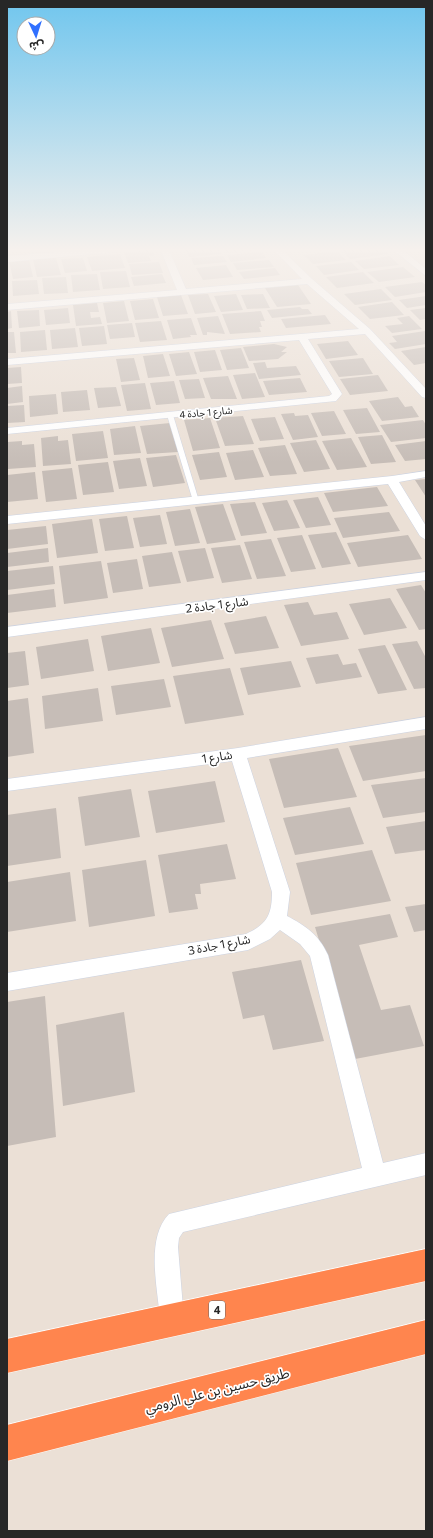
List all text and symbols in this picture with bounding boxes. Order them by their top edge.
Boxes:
north arrow [16,16,56,56]
text: ش [29,38,45,53]
street label: شارع 1 جادة 4 [179,404,233,422]
street label: شارع 1 جادة 2 [185,593,249,618]
street label: شارع 1 [201,747,234,768]
street label: شارع 1 جادة 3 [186,931,252,960]
road number: 4 [209,1301,225,1319]
street label: طريق حسين بن علي الرومي [143,1363,292,1419]

